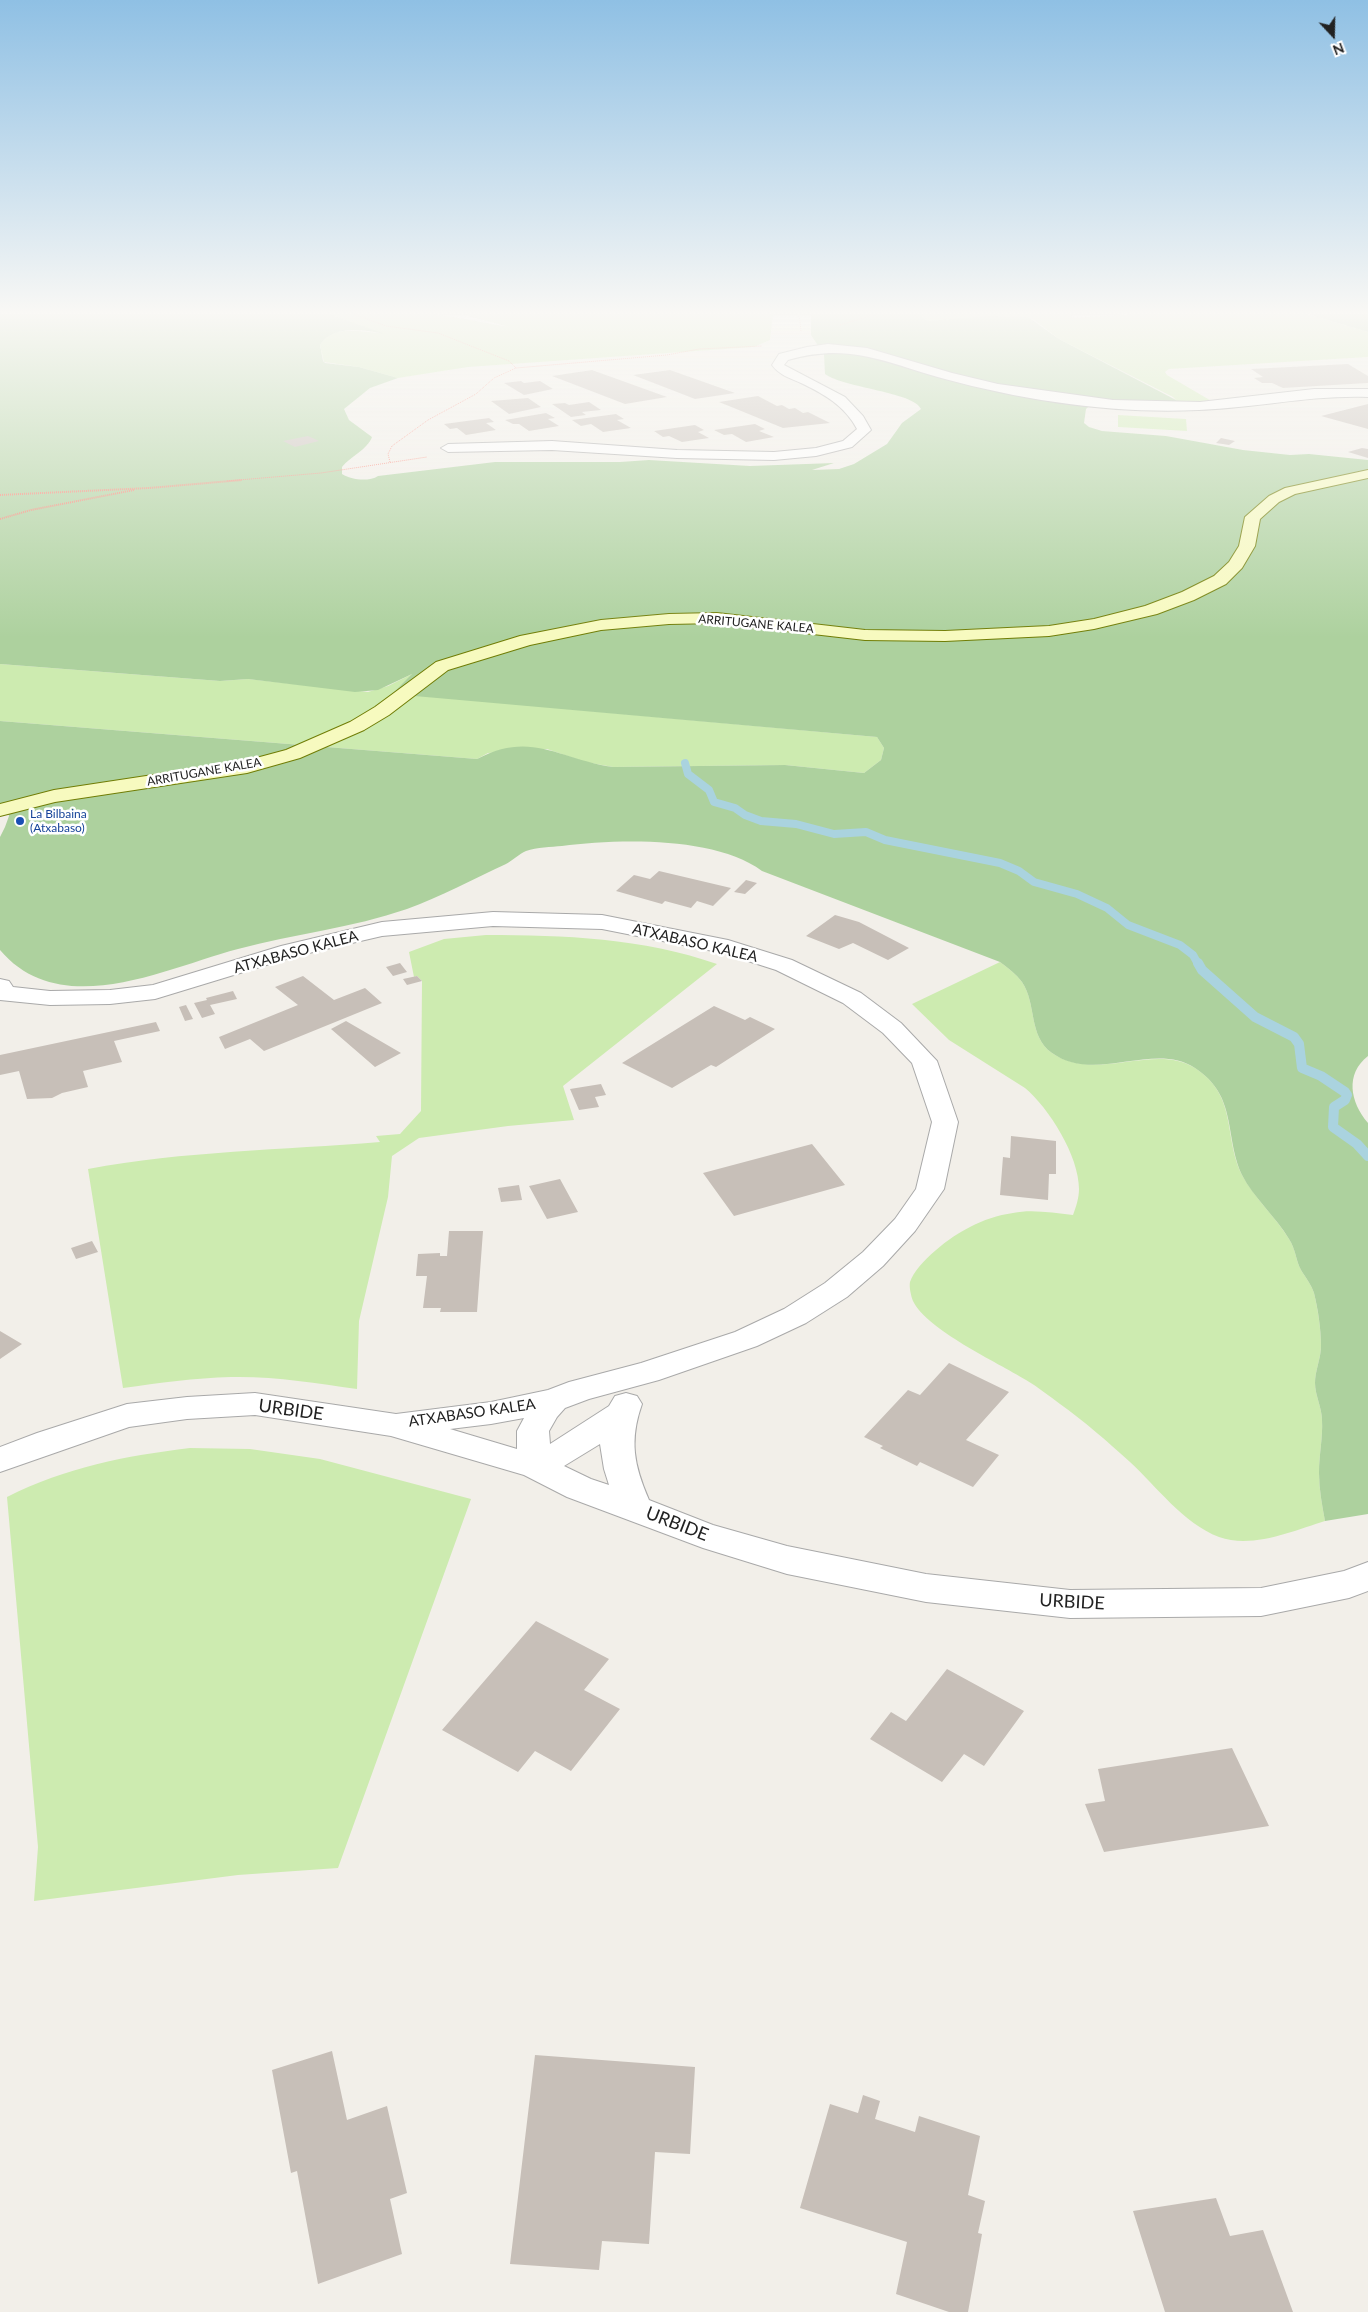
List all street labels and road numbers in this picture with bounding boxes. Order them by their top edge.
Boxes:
street label: ARRITUGANE KALEA [698,612,814,636]
street label: ARRITUGANE KALEA [146,755,262,789]
street label: ATXABASO KALEA [631,920,759,966]
street label: ATXABASO KALEA [232,927,360,977]
street label: URBIDE [257,1395,325,1425]
street label: ATXABASO KALEA [407,1395,537,1431]
street label: URBIDE [643,1502,711,1546]
street label: URBIDE [1039,1590,1105,1614]

